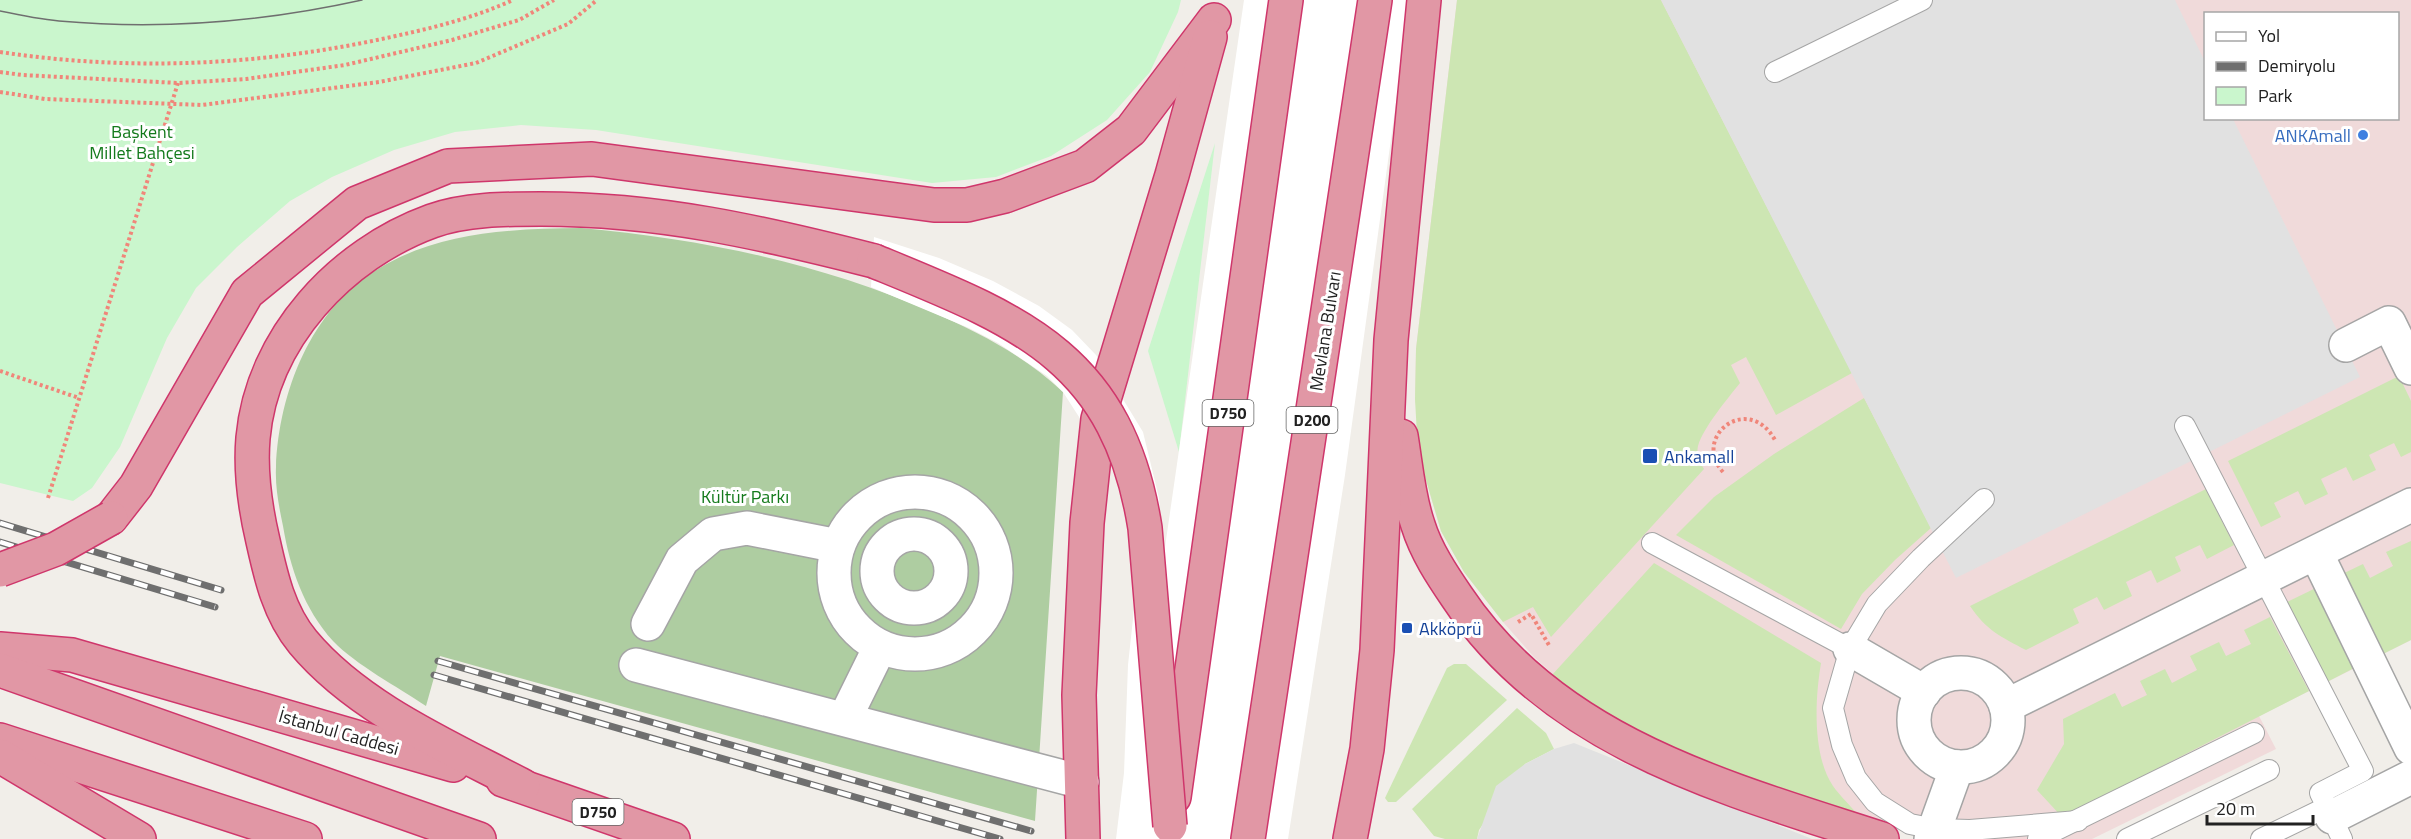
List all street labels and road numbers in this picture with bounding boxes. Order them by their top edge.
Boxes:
street label: Mevlana Bulvarı [1302,269,1348,393]
road number: D750 [1202,400,1254,426]
road number: D200 [1286,407,1338,433]
street label: İstanbul Caddesi [276,702,402,762]
road number: D750 [572,799,624,825]

